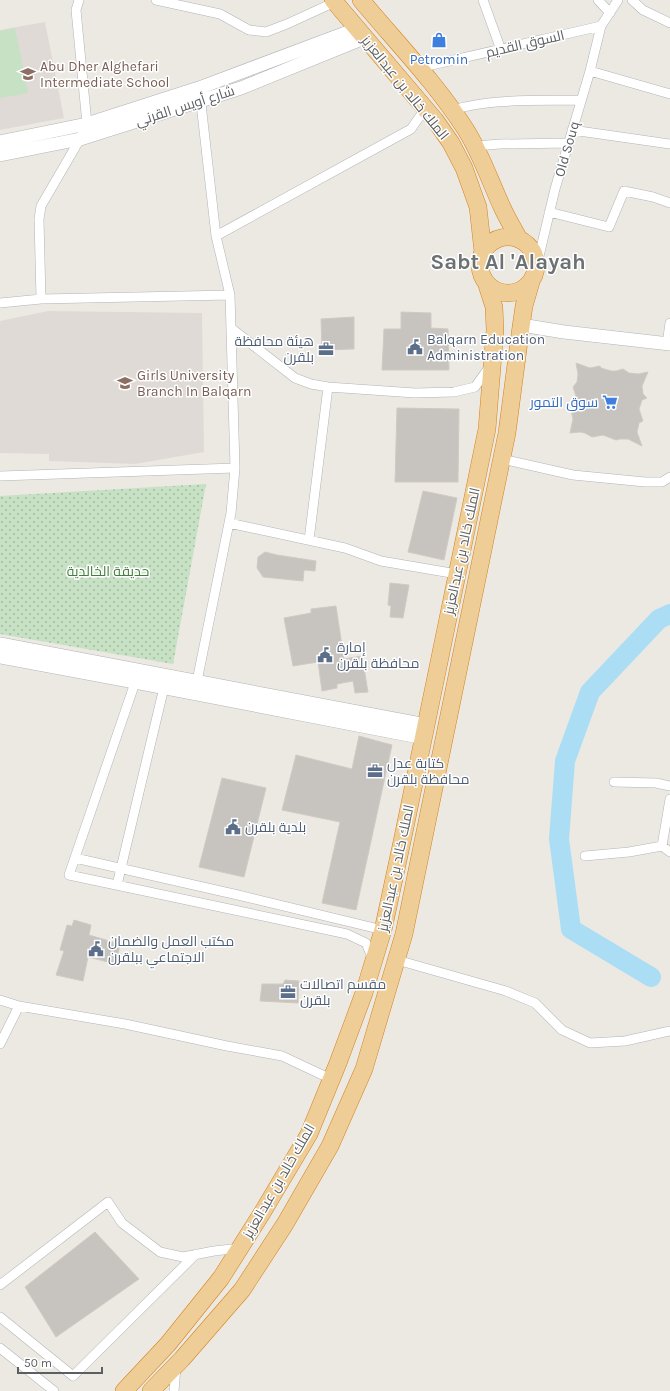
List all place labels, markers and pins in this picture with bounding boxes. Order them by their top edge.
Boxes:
shop icon: Petromin [430,31,448,49]
place label: Petromin [410,51,468,68]
place label: Abu Dher Alghefari Intermediate School [40,58,169,91]
school or university icon: Abu Dher Alghefari Intermediate School [19,65,37,83]
place label: Balqarn Education Administration [427,331,545,364]
place label: هيئة محافظة بلقرن [235,333,314,366]
public building icon: Balqarn Education Administration [406,338,424,356]
office icon: هيئة محافظة بلقرن [317,340,335,358]
place label: Girls University Branch In Balqarn [137,367,251,400]
school or university icon: Girls University Branch In Balqarn [116,374,134,392]
supermarket icon: سوق التمور [601,393,619,411]
place label: سوق التمور [529,394,598,411]
place label: إمارة محافظة بلقرن [337,639,419,672]
public building icon: إمارة محافظة بلقرن [316,646,334,664]
place label: كتابة عدل محافظة بلقرن [387,755,469,788]
office icon: كتابة عدل محافظة بلقرن [366,762,384,780]
public building icon: بلدية بلقرن [224,818,242,836]
place label: بلدية بلقرن [245,819,306,836]
place label: مكتب العمل والضمان الاجتماعي ببلقرن [108,933,234,969]
public building icon: مكتب العمل والضمان الاجتماعي ببلقرن [87,940,105,958]
place label: مقسم اتصالات بلقرن [300,976,386,1009]
office icon: مقسم اتصالات بلقرن [279,983,297,1001]

